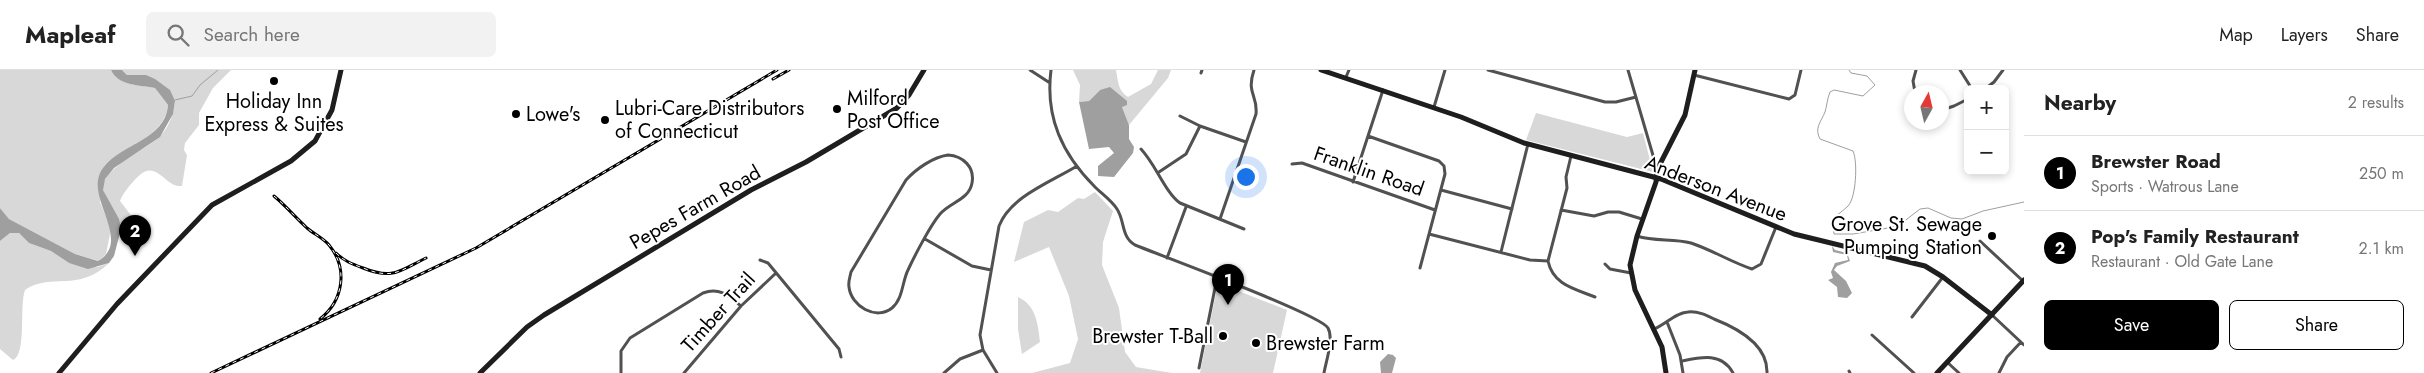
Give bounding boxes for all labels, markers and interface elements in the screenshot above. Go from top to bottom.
search box [146,12,496,57]
text: Mapleaf [25,17,116,52]
icon: search [164,21,192,49]
text: Search here [204,21,300,48]
text: Map [2219,22,2253,48]
text: Layers [2281,22,2328,48]
text: Share [2356,22,2399,48]
marker: Holiday Inn Express & Suites [268,75,280,87]
place label: Milford Post Office [847,84,939,136]
north arrow [1904,85,1949,130]
map controls [1964,85,2009,175]
button: + [1964,85,2009,130]
place label: Holiday Inn Express & Suites [204,87,344,139]
text: Nearby [2044,88,2116,118]
text: 2 results [2348,91,2404,114]
place label: Lubri-Care Distributors of Connecticut [615,94,804,146]
place label: Lowe's [526,100,580,129]
marker: Milford Post Office [831,103,843,115]
marker: Lowe's [510,108,522,120]
marker: Lubri-Care Distributors of Connecticut [599,114,611,126]
button: − [1964,130,2009,175]
street label: Franklin Road [1310,139,1428,204]
street label: Anderson Avenue [1641,148,1791,229]
text: Brewster Road [2091,148,2221,175]
street label: Pepes Farm Road [624,158,766,257]
text: 1 [2056,162,2064,185]
text: 250 m [2359,162,2404,185]
your location [1233,164,1259,190]
text: Sports · Watrous Lane [2091,175,2239,198]
place label: Grove St. Sewage Pumping Station [1831,210,1982,262]
pin: 2 [119,215,151,256]
text: Pop's Family Restaurant [2091,223,2299,250]
marker: Grove St. Sewage Pumping Station [1986,230,1998,242]
text: 2 [2055,237,2065,260]
text: 2.1 km [2359,237,2404,260]
text: Restaurant · Old Gate Lane [2091,250,2273,273]
pin: 1 [1212,264,1244,305]
street label: Timber Trail [675,266,762,359]
button: Save [2044,300,2219,350]
button: Share [2229,300,2404,350]
place label: Brewster T-Ball [1092,322,1213,351]
place label: Brewster Farm [1266,329,1385,358]
marker: Brewster T-Ball [1217,330,1229,342]
marker: Brewster Farm [1250,337,1262,349]

